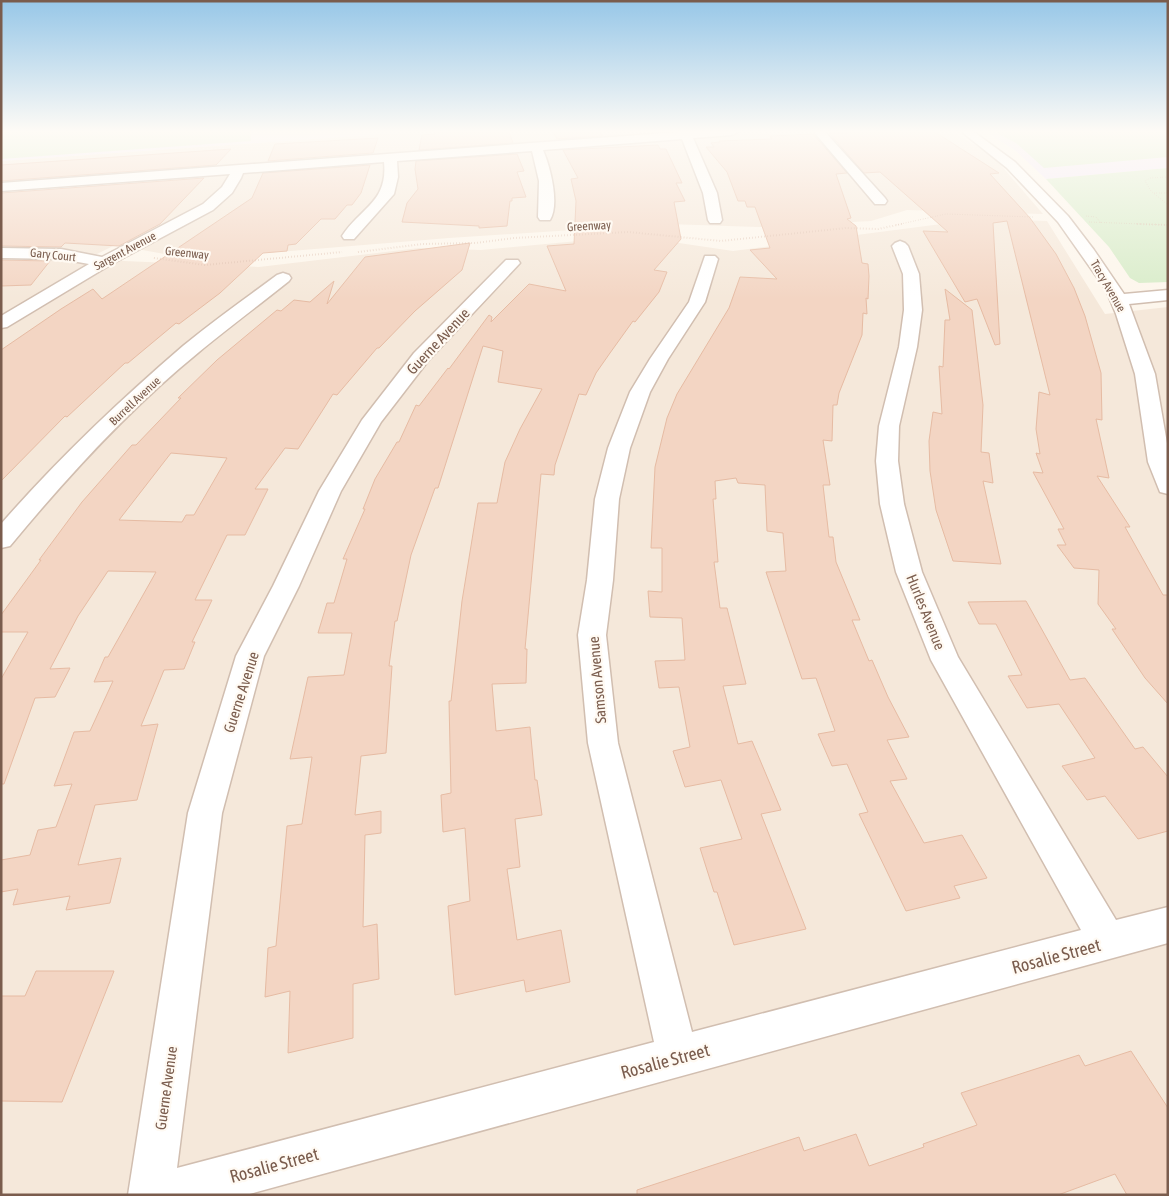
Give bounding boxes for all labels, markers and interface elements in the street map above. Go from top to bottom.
street label: Greenway [567,218,611,234]
street label: Sargent Avenue [92,229,158,273]
street label: Greenway [164,244,210,262]
street label: Gary Court [30,246,77,264]
street label: Tracy Avenue [1088,258,1128,314]
street label: Guerne Avenue [403,304,473,378]
street label: Burrell Avenue [106,374,164,428]
street label: Hurles Avenue [903,572,949,652]
street label: Samson Avenue [585,636,609,724]
street label: Guerne Avenue [220,649,262,735]
street label: Rosalie Street [1009,934,1103,978]
street label: Rosalie Street [618,1039,712,1083]
street label: Guerne Avenue [152,1045,180,1131]
street label: Rosalie Street [227,1143,321,1187]

